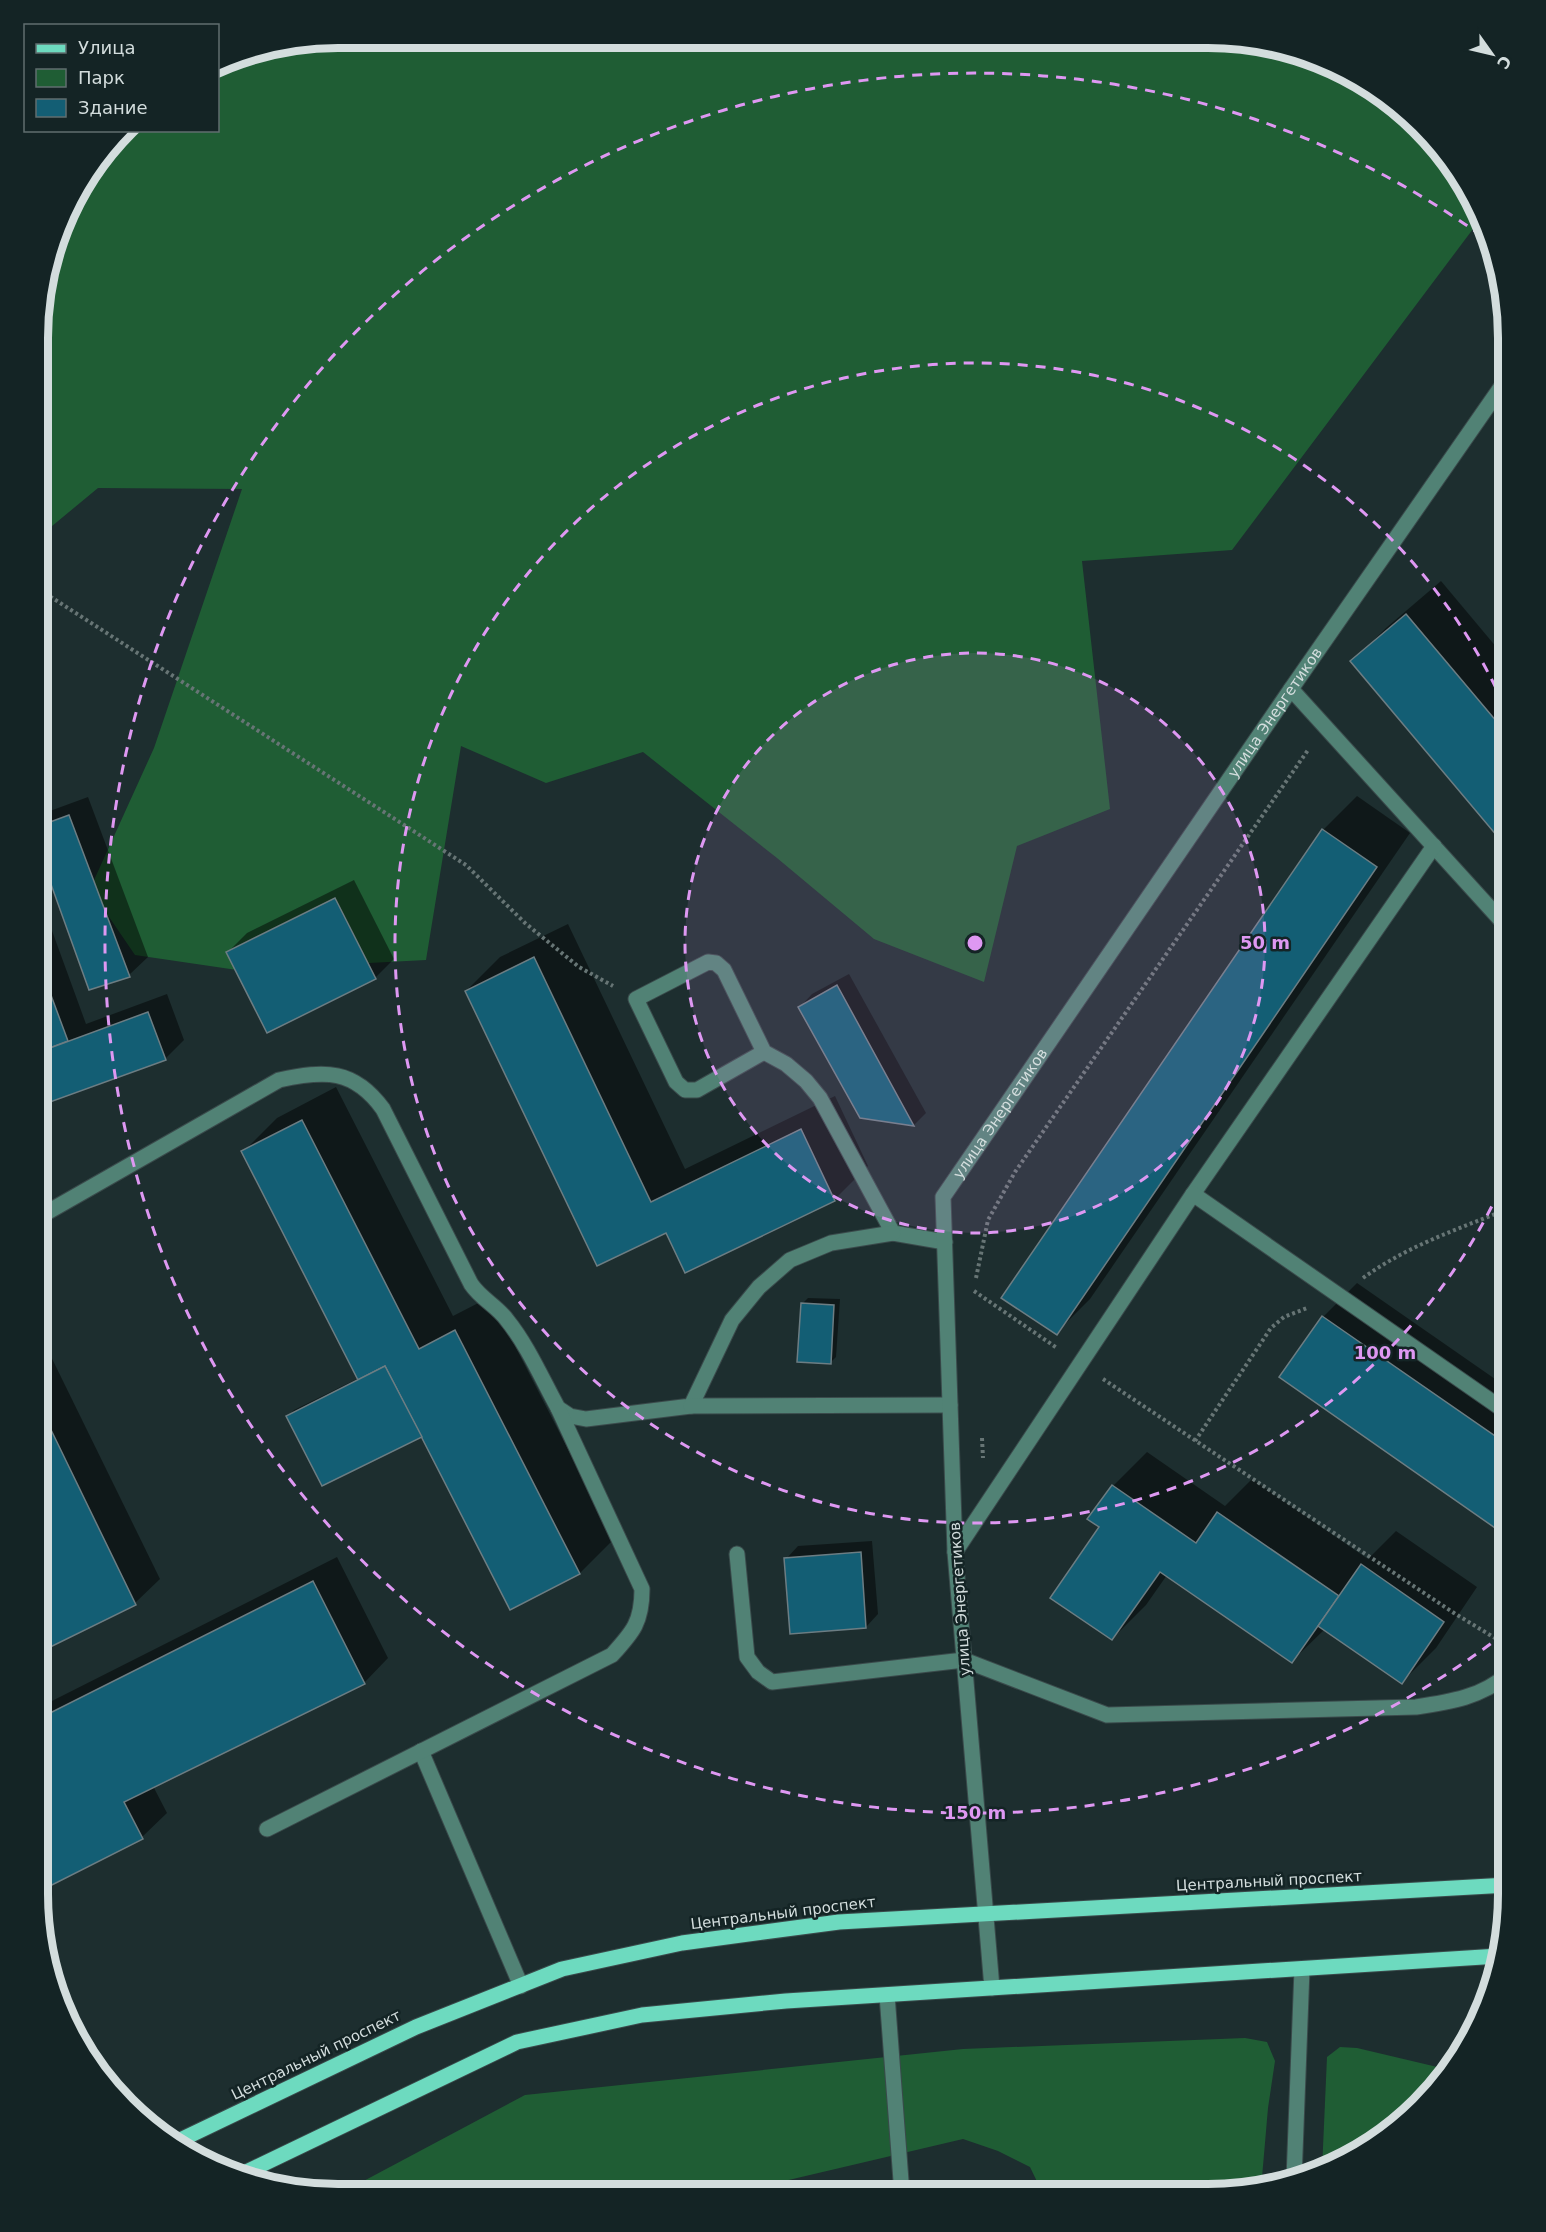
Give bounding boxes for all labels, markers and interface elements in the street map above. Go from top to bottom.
legend [24,24,219,132]
north arrow [1462,24,1522,84]
text: Улица [78,37,135,58]
text: С [1493,52,1515,72]
text: Парк [78,67,125,88]
text: Здание [78,97,148,118]
street label: улица Энергетиков [1224,644,1326,781]
text: 50 m [1240,932,1290,953]
centre of rings [965,933,985,953]
street label: улица Энергетиков [949,1045,1051,1182]
text: 100 m [1354,1342,1416,1363]
street label: улица Энергетиков [946,1522,974,1676]
text: 150 m [944,1802,1006,1823]
street label: Центральный проспект [1175,1867,1363,1895]
street label: Центральный проспект [689,1893,877,1933]
street label: Центральный проспект [228,2006,404,2104]

